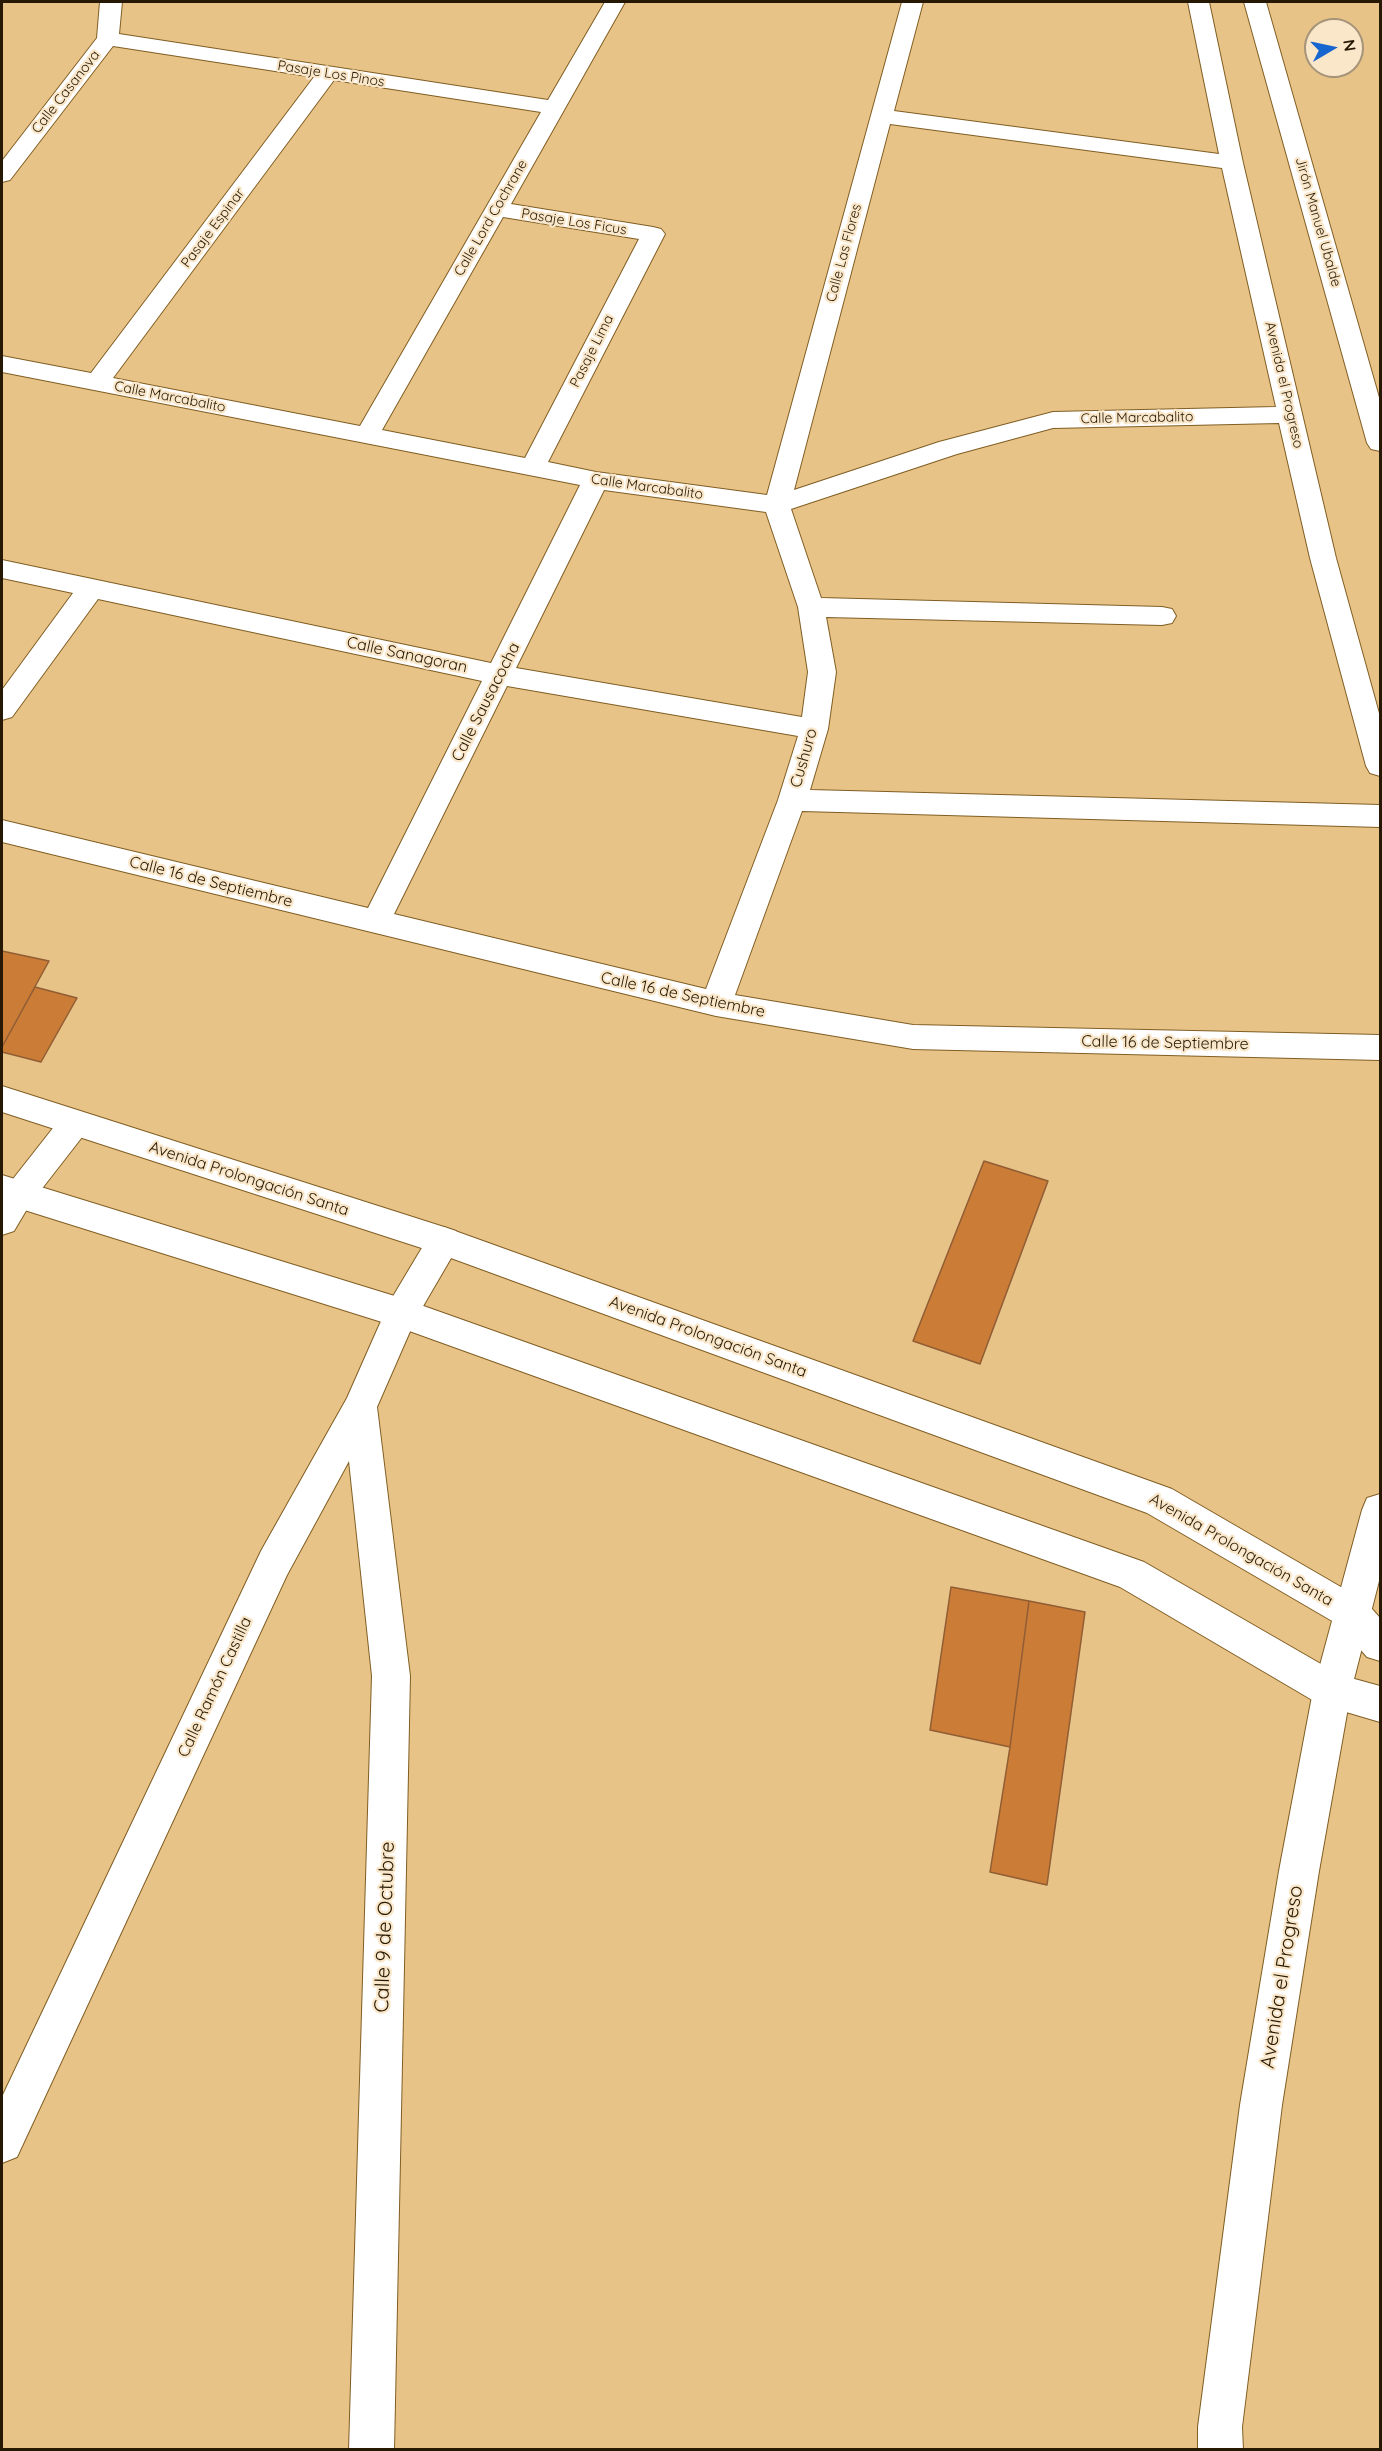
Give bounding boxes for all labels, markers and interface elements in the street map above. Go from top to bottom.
north arrow [1304,18,1364,78]
text: N [1339,38,1361,53]
street label: Calle Casanova [28,47,104,137]
street label: Pasaje Los Pinos [276,57,386,91]
street label: Jirón Manuel Ubalde [1291,155,1345,289]
street label: Calle Lord Cochrane [451,157,531,279]
street label: Pasaje Espinar [178,185,248,271]
street label: Calle Las Flores [823,202,865,304]
street label: Pasaje Los Ficus [520,205,628,239]
street label: Pasaje Lima [567,312,617,390]
street label: Avenida el Progreso [1261,320,1307,450]
street label: Calle Marcabalito [113,378,227,416]
street label: Calle Marcabalito [1080,409,1194,427]
street label: Calle Marcabalito [590,471,704,503]
street label: Calle Sanagoran [345,633,469,677]
street label: Calle Sausacocha [448,639,524,765]
street label: Cushuro [786,726,822,790]
street label: Calle 16 de Septiembre [127,852,295,912]
street label: Calle 16 de Septiembre [599,968,767,1022]
street label: Calle 16 de Septiembre [1081,1032,1249,1054]
street label: Avenida Prolongación Santa [147,1138,351,1220]
street label: Avenida Prolongación Santa [607,1292,809,1382]
street label: Avenida Prolongación Santa [1146,1489,1336,1611]
street label: Calle Ramón Castilla [174,1614,256,1760]
street label: Calle 9 de Octubre [370,1841,400,2013]
street label: Avenida el Progreso [1256,1884,1308,2070]

